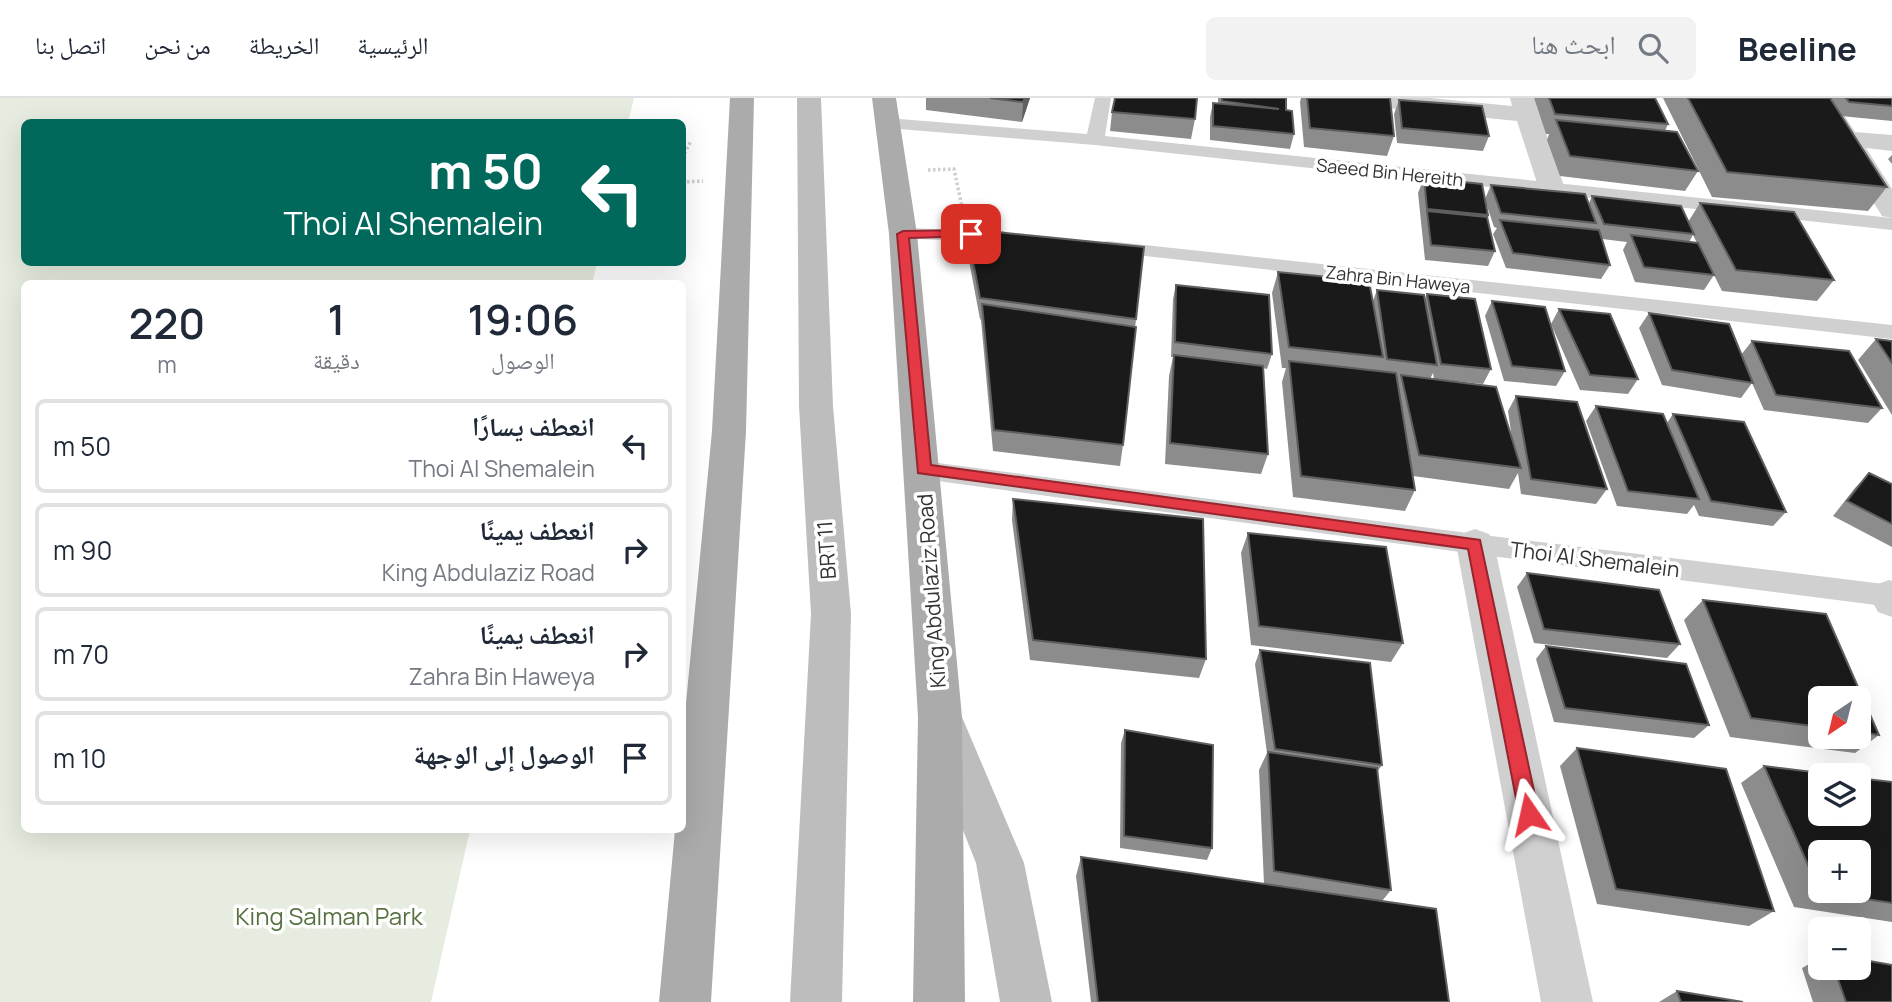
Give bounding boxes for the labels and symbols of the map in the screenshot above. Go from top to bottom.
street label: Saeed Bin Hereith [1315,152,1465,192]
pin [941,204,1001,264]
street label: Zahra Bin Haweya [1324,259,1472,299]
street label: King Abdulaziz Road [910,493,952,689]
street label: BRT 11 [810,520,842,580]
street label: Thoi Al Shemalein [1509,535,1681,583]
north arrow [1808,686,1871,749]
position arrow [1492,777,1566,851]
park label: King Salman Park [235,899,424,932]

